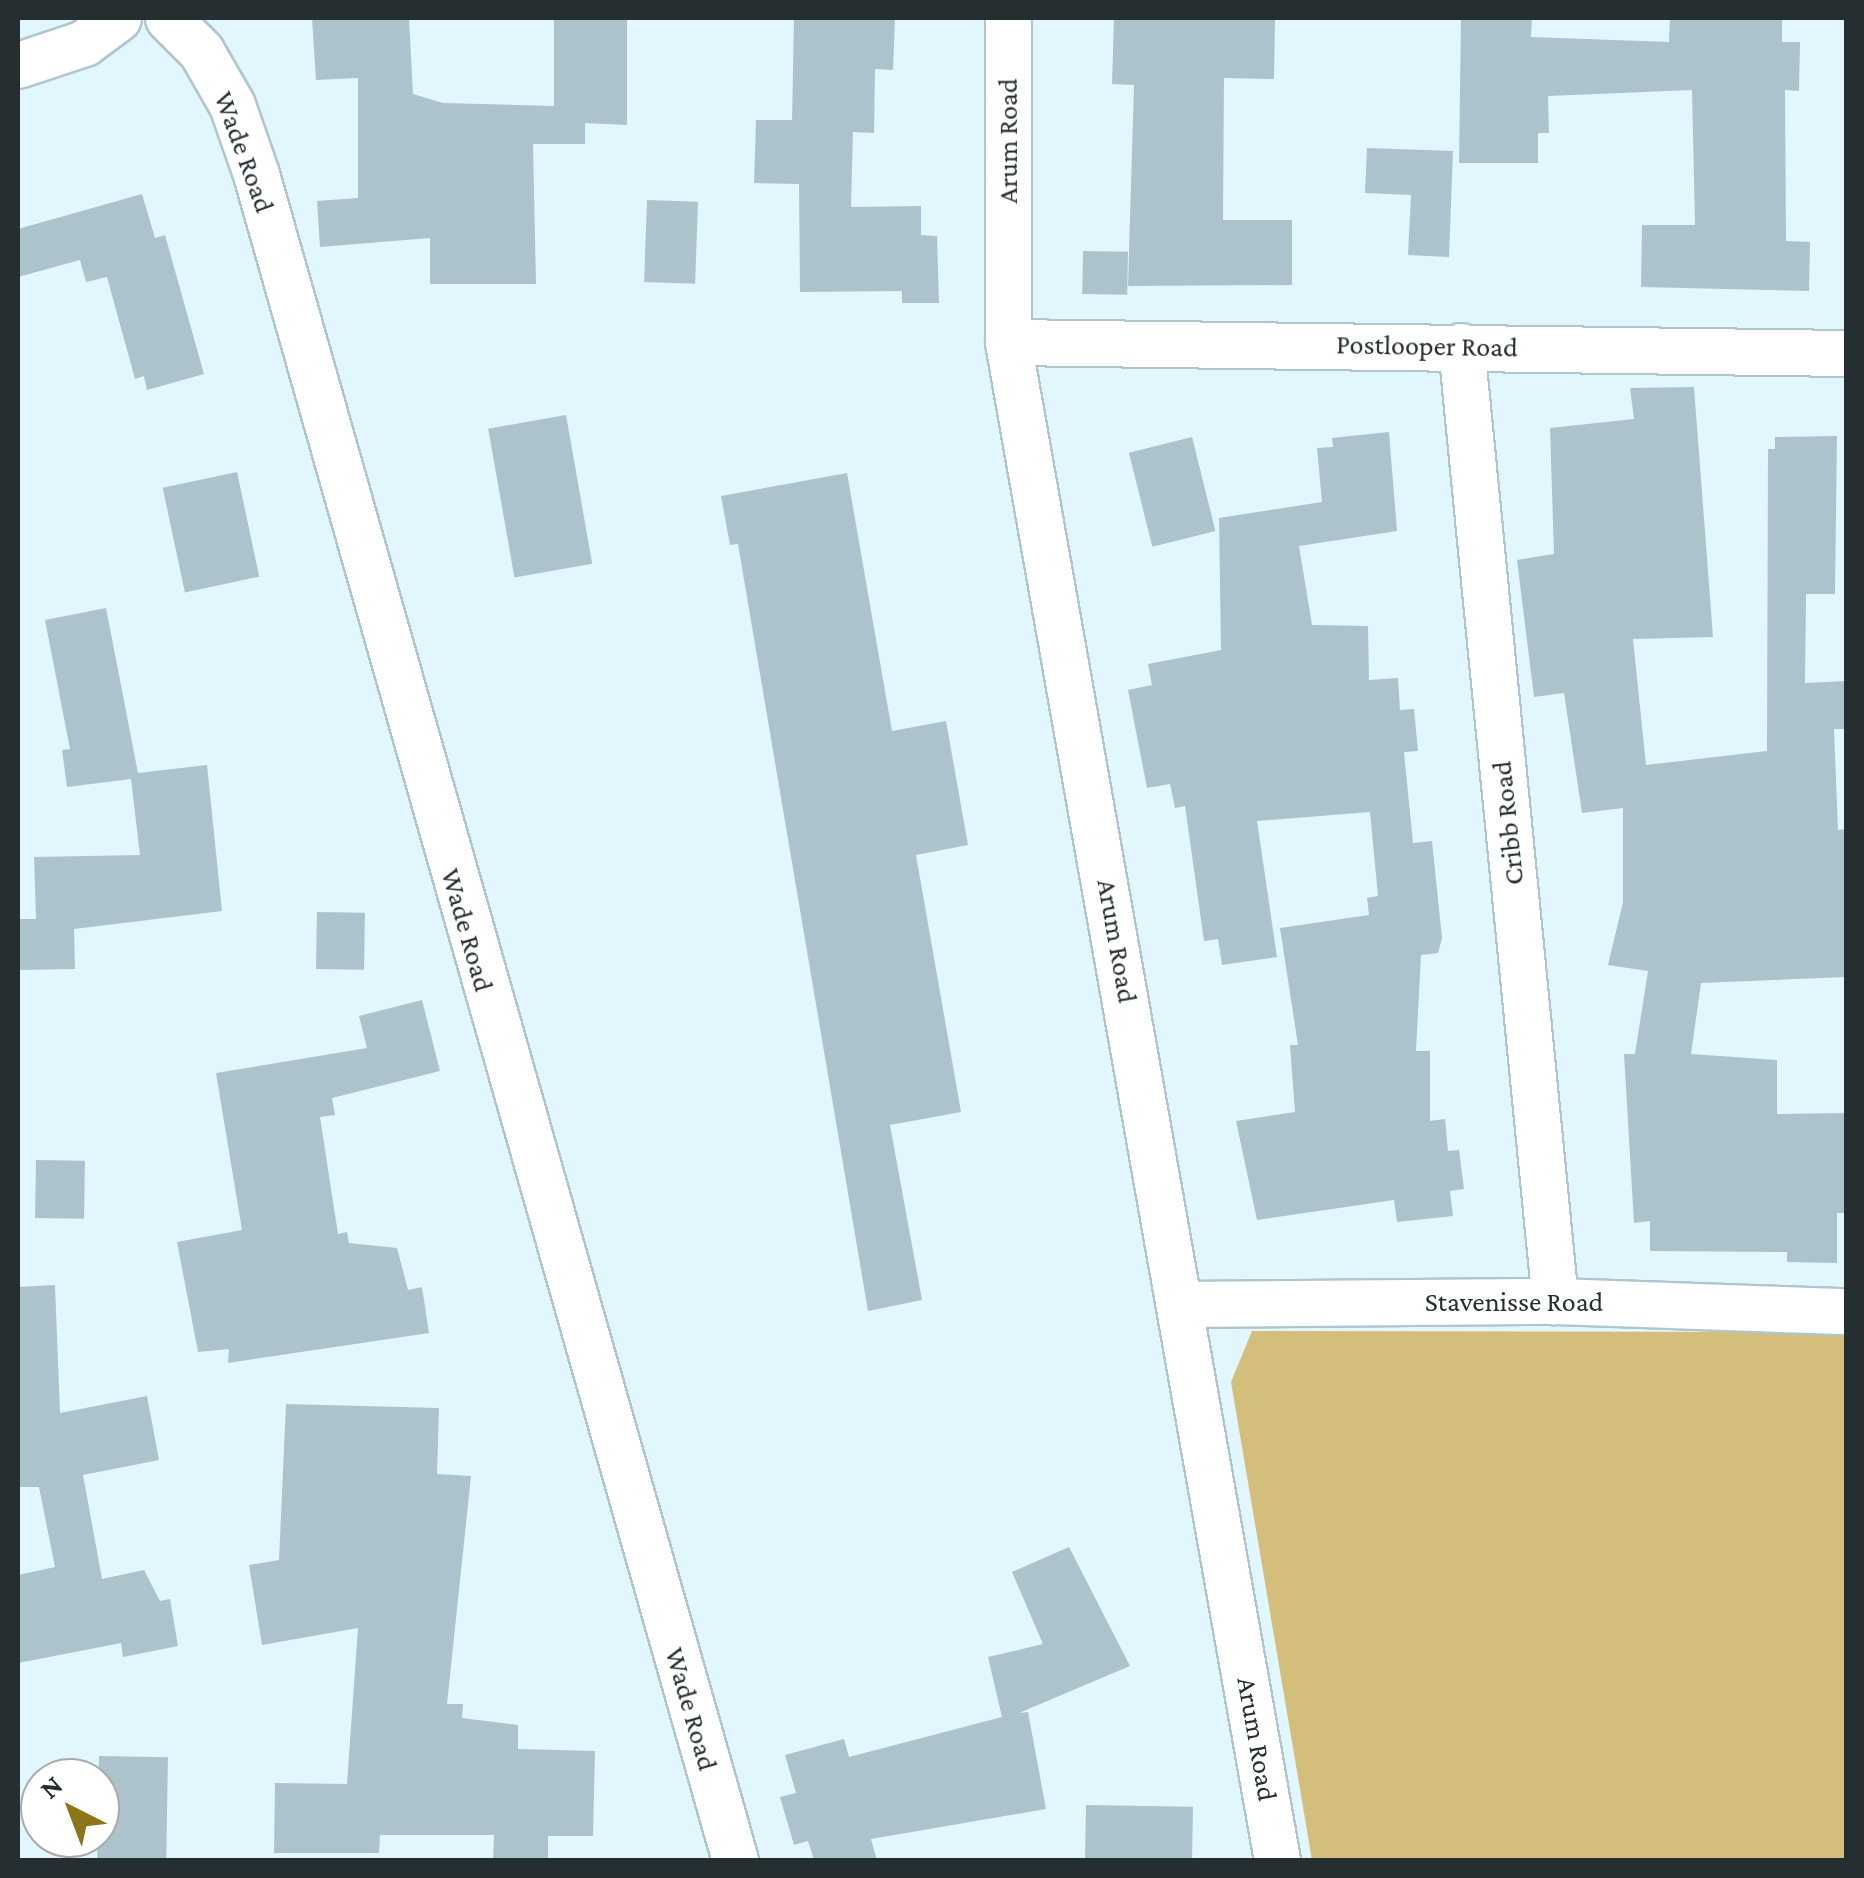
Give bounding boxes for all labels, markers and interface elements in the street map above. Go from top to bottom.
street label: Arum Road [991,78,1025,204]
street label: Wade Road [207,87,281,217]
street label: Postlooper Road [1336,328,1518,364]
street label: Cribb Road [1485,759,1531,887]
street label: Wade Road [433,865,501,995]
street label: Arum Road [1090,876,1144,1006]
street label: Stavenisse Road [1425,1285,1603,1319]
street label: Wade Road [657,1644,725,1774]
street label: Arum Road [1230,1674,1284,1804]
north arrow [20,1758,120,1858]
text: N [33,1769,68,1805]

